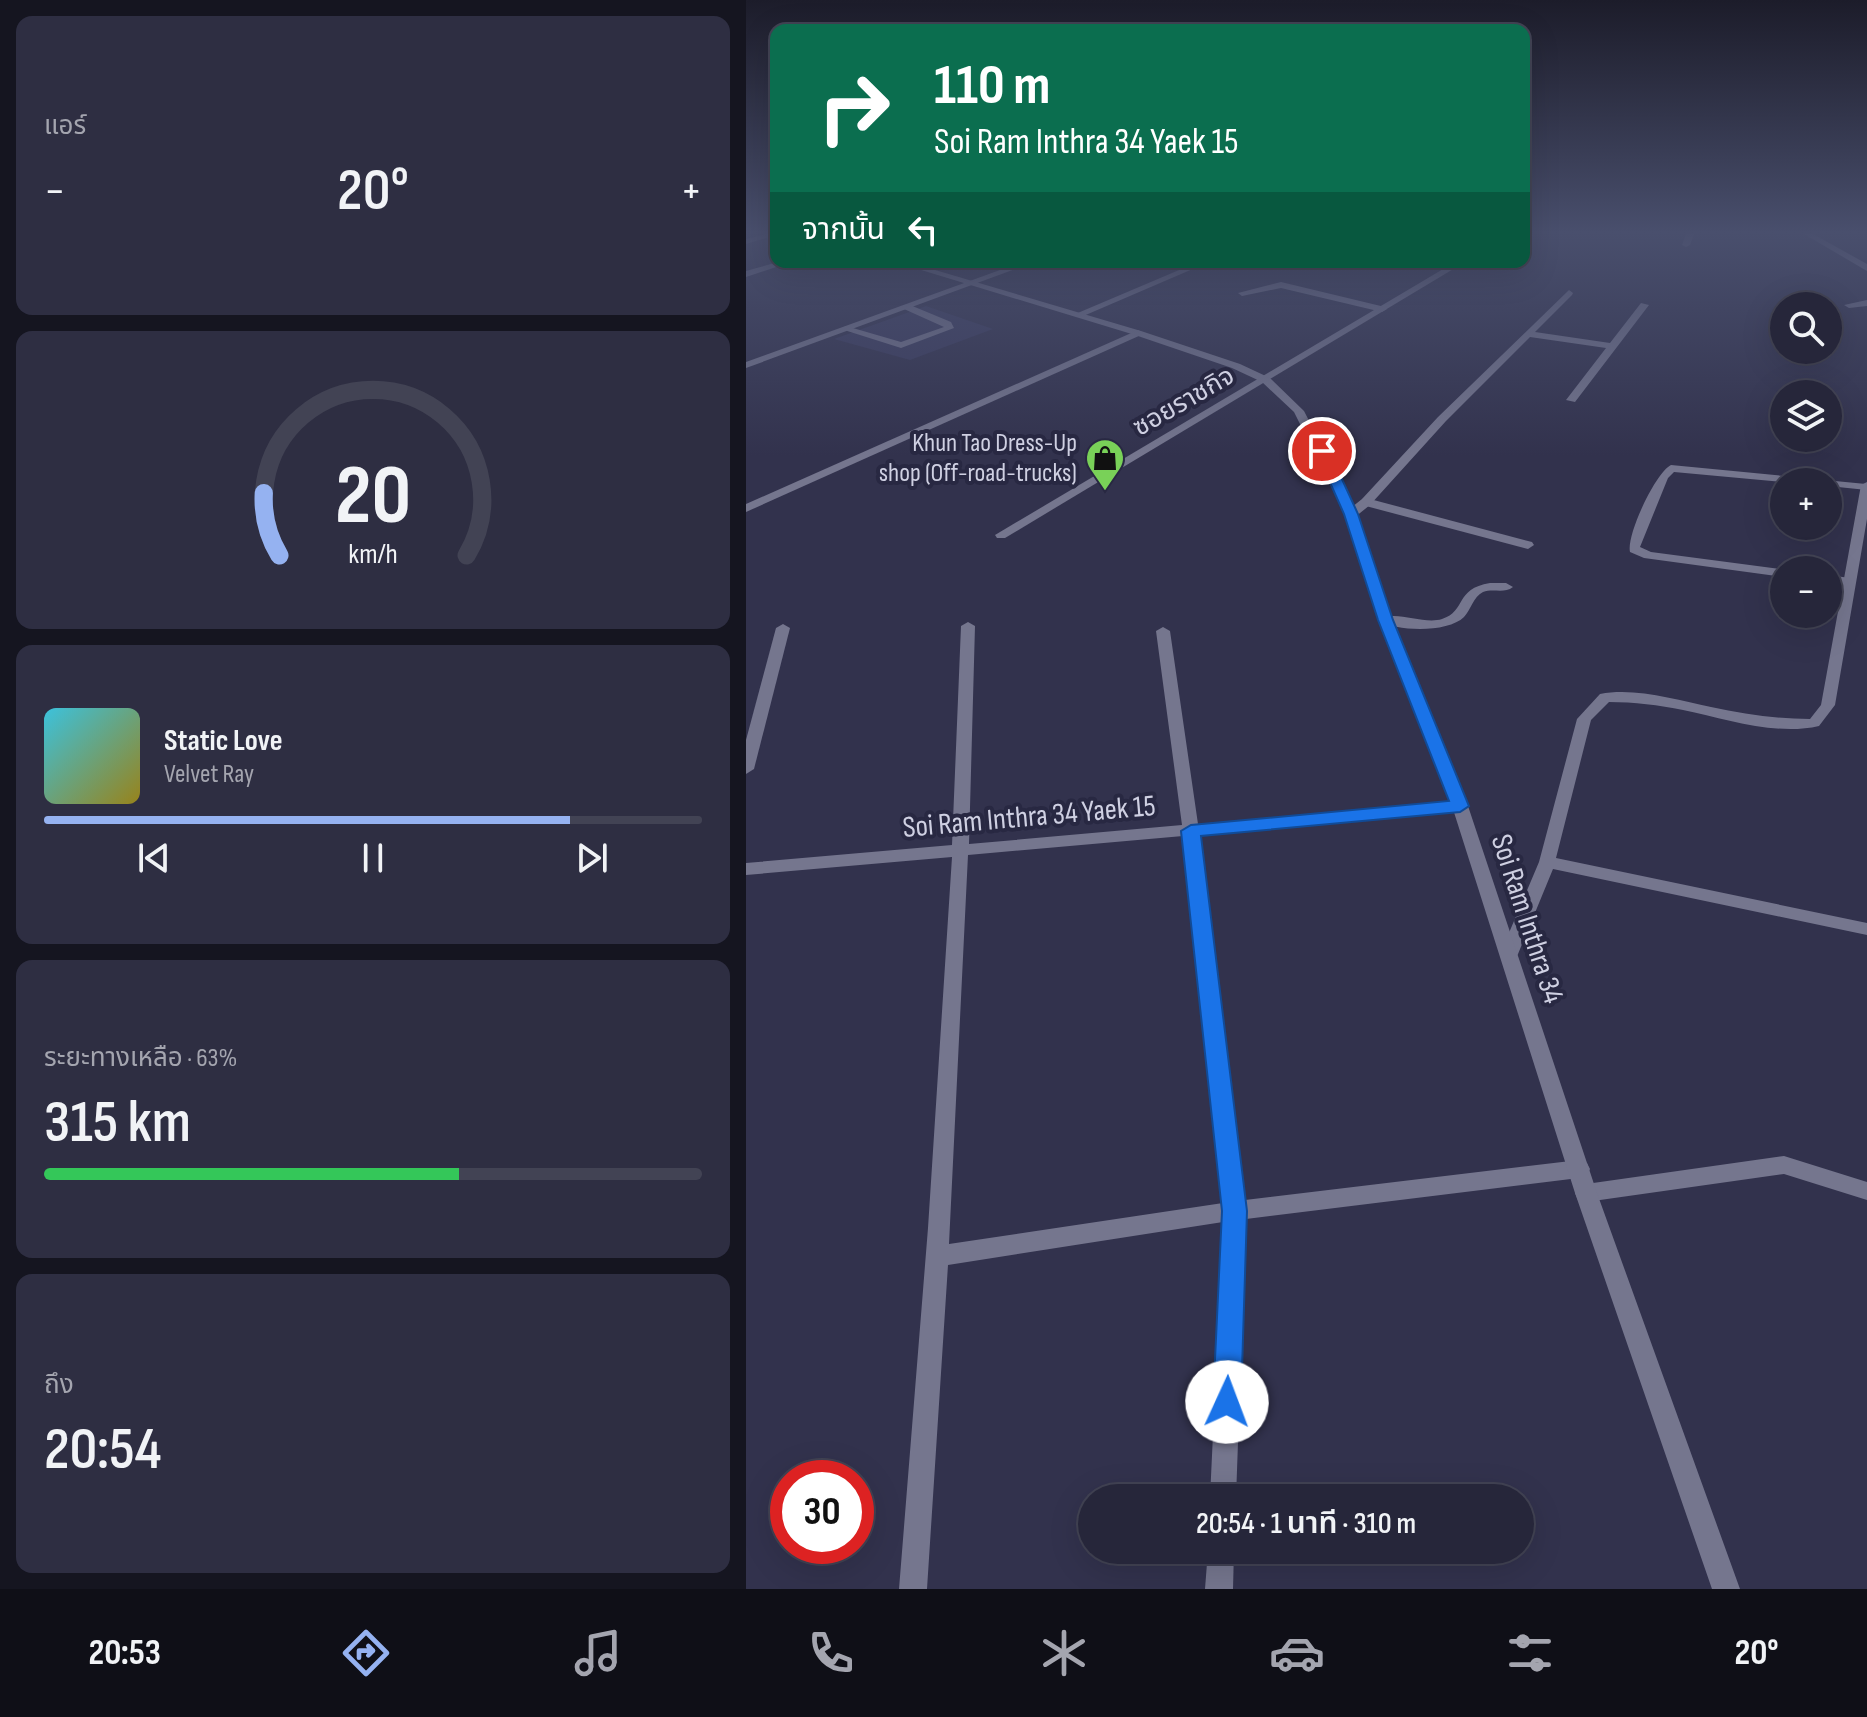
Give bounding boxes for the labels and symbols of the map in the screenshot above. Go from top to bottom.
street label: ซอยราชกิจ [1128,361,1240,443]
pin [1288,417,1356,485]
place label: Khun Tao Dress-Up shop (Off-road-trucks) [879,428,1077,489]
shop icon: Khun Tao Dress-Up shop (Off-road-trucks) [1084,437,1126,492]
street label: Soi Ram Inthra 34 Yaek 15 [901,788,1157,846]
street label: Soi Ram Inthra 34 [1483,830,1571,1008]
position arrow [1185,1360,1269,1444]
speed limit sign: 30 [770,1460,874,1564]

